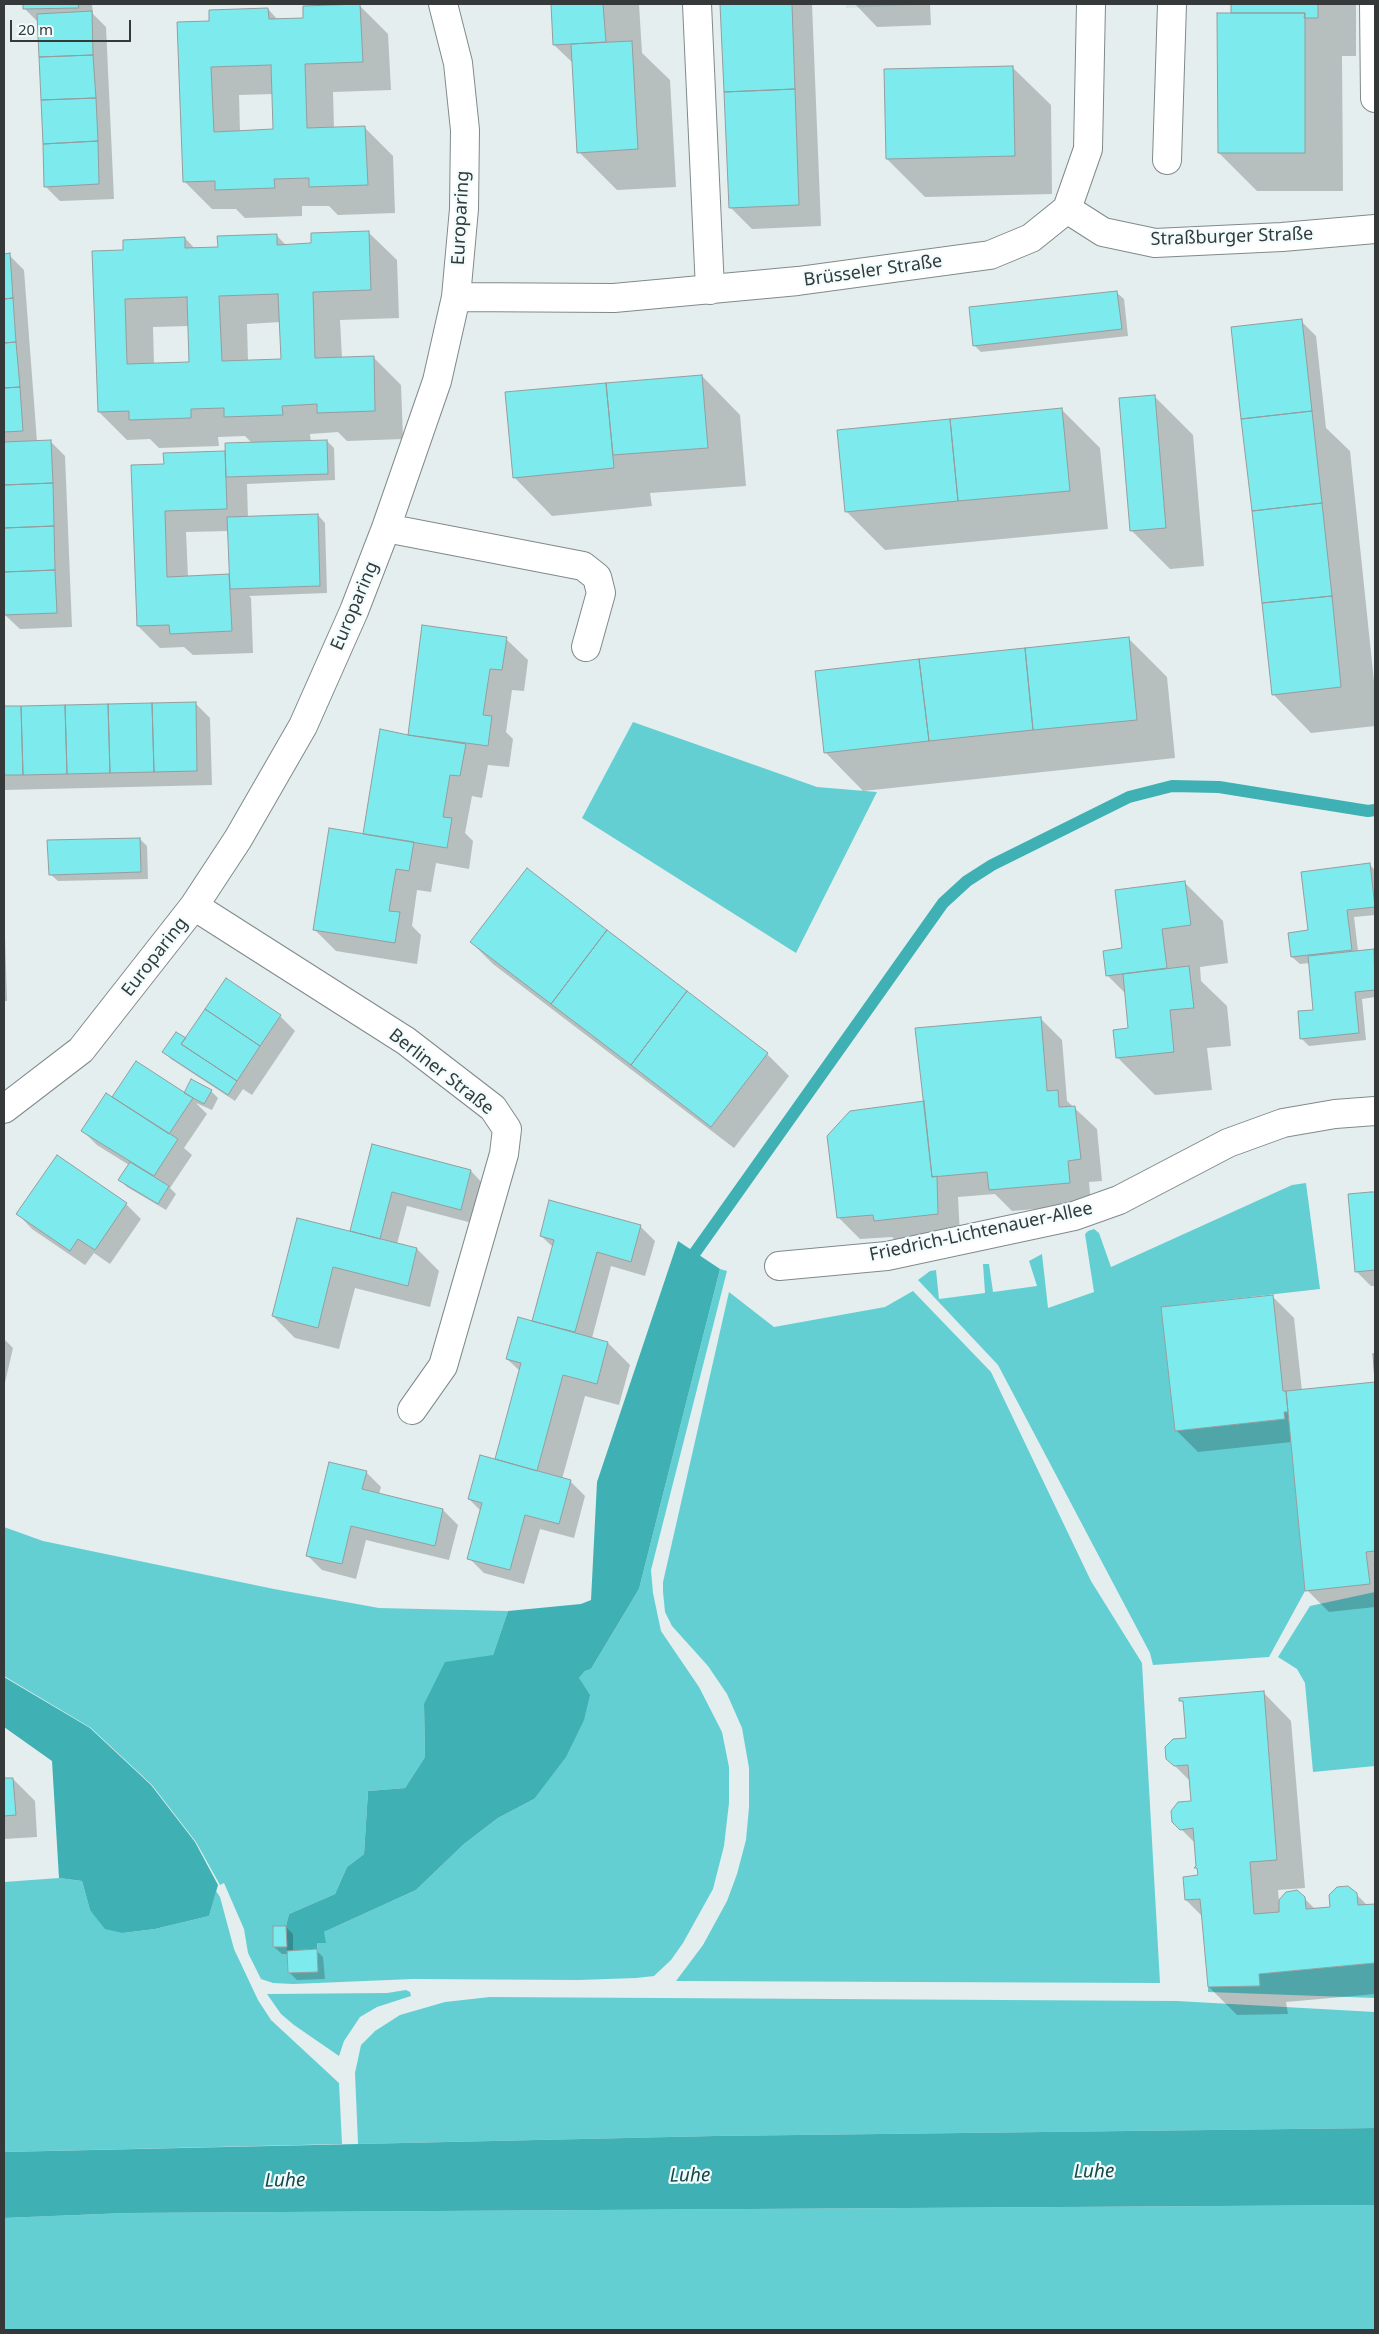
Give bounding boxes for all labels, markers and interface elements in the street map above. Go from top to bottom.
scale bar [12,10,134,42]
text: 20 m [18,19,53,39]
street label: Europaring [448,170,474,266]
street label: Straßburger Straße [1150,223,1314,251]
street label: Brüsseler Straße [802,251,944,291]
street label: Europaring [327,558,383,654]
street label: Europaring [117,913,193,1001]
street label: Berliner Straße [384,1024,498,1120]
street label: Friedrich-Lichtenauer-Allee [867,1198,1095,1266]
water label: Luhe [1074,2160,1114,2184]
water label: Luhe [670,2164,710,2188]
water label: Luhe [265,2169,305,2193]

